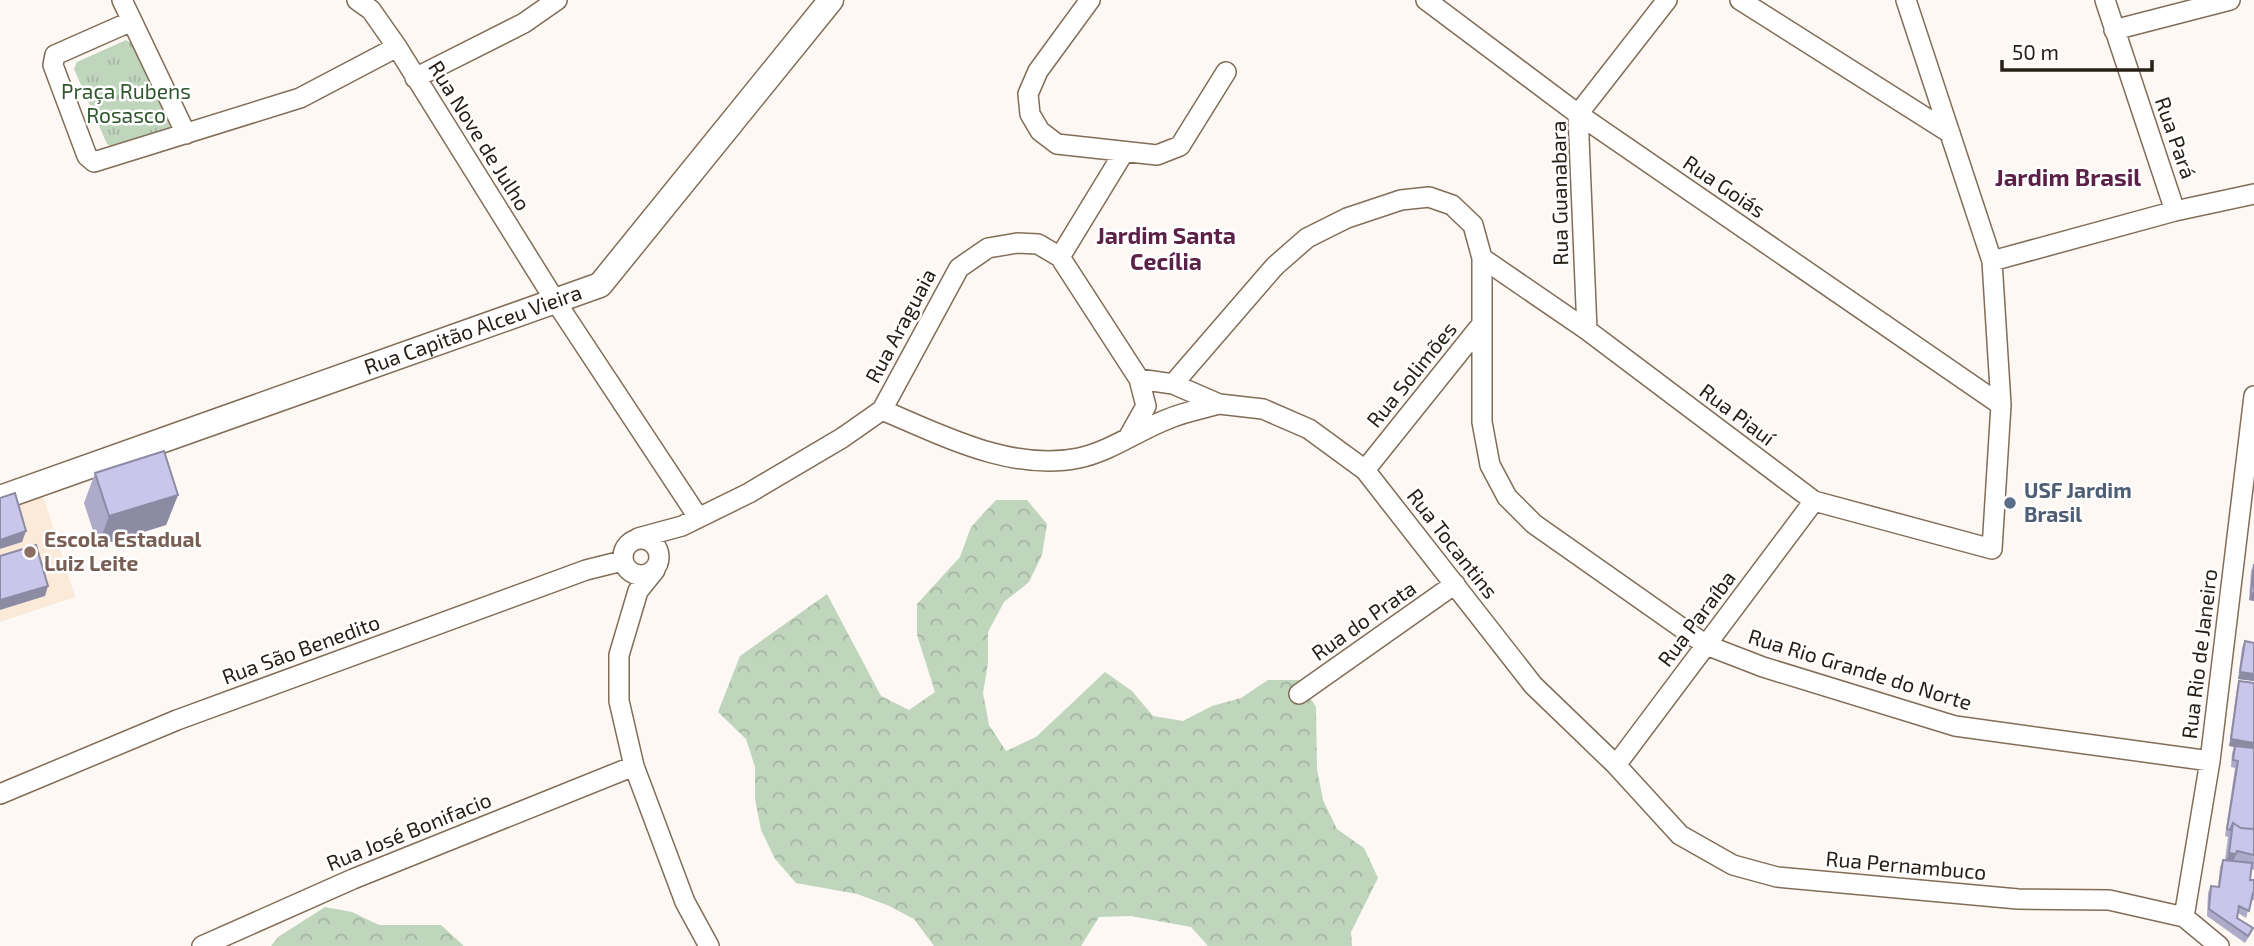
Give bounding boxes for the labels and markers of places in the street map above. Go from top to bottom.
place label: USF Jardim Brasil [2024,477,2132,526]
marker: USF Jardim Brasil [2002,495,2018,511]
place label: Escola Estadual Luiz Leite [44,526,201,575]
marker: Escola Estadual Luiz Leite [22,544,38,560]

